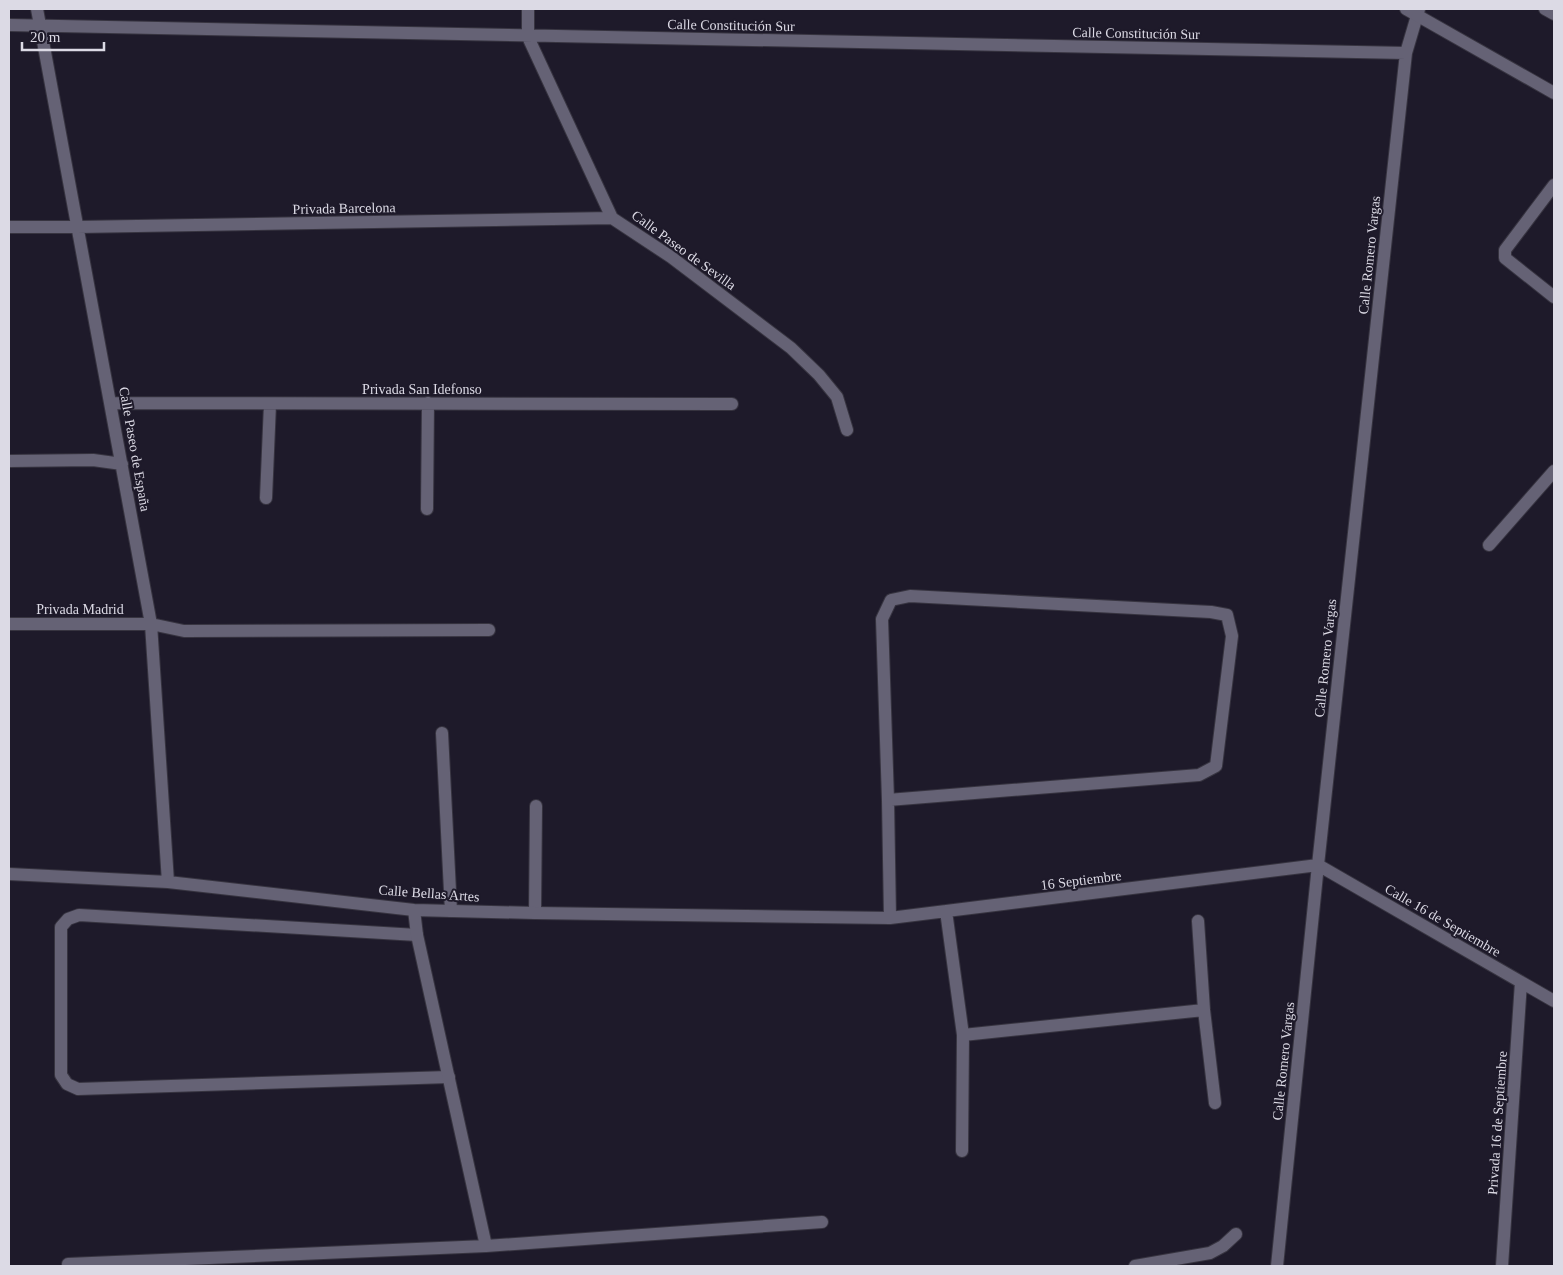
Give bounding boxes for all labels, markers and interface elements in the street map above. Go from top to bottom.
street label: Calle Constitución Sur [667,17,795,34]
scale bar [22,20,105,52]
street label: Calle Constitución Sur [1072,25,1200,42]
text: 20 m [30,29,61,45]
street label: Calle Romero Vargas [1356,195,1383,315]
street label: Privada Barcelona [292,200,396,217]
street label: Calle Paseo de Sevilla [629,208,739,294]
street label: Privada San Idefonso [362,382,482,397]
street label: Calle Paseo de España [116,386,153,513]
street label: Calle Romero Vargas [1312,598,1339,718]
street label: Privada Madrid [36,602,124,617]
street label: 16 Septiembre [1040,868,1122,893]
street label: Calle 16 de Septiembre [1382,881,1503,960]
street label: Calle Bellas Artes [378,882,480,905]
street label: Calle Romero Vargas [1270,1001,1297,1121]
street label: Privada 16 de Septiembre [1485,1051,1510,1196]

